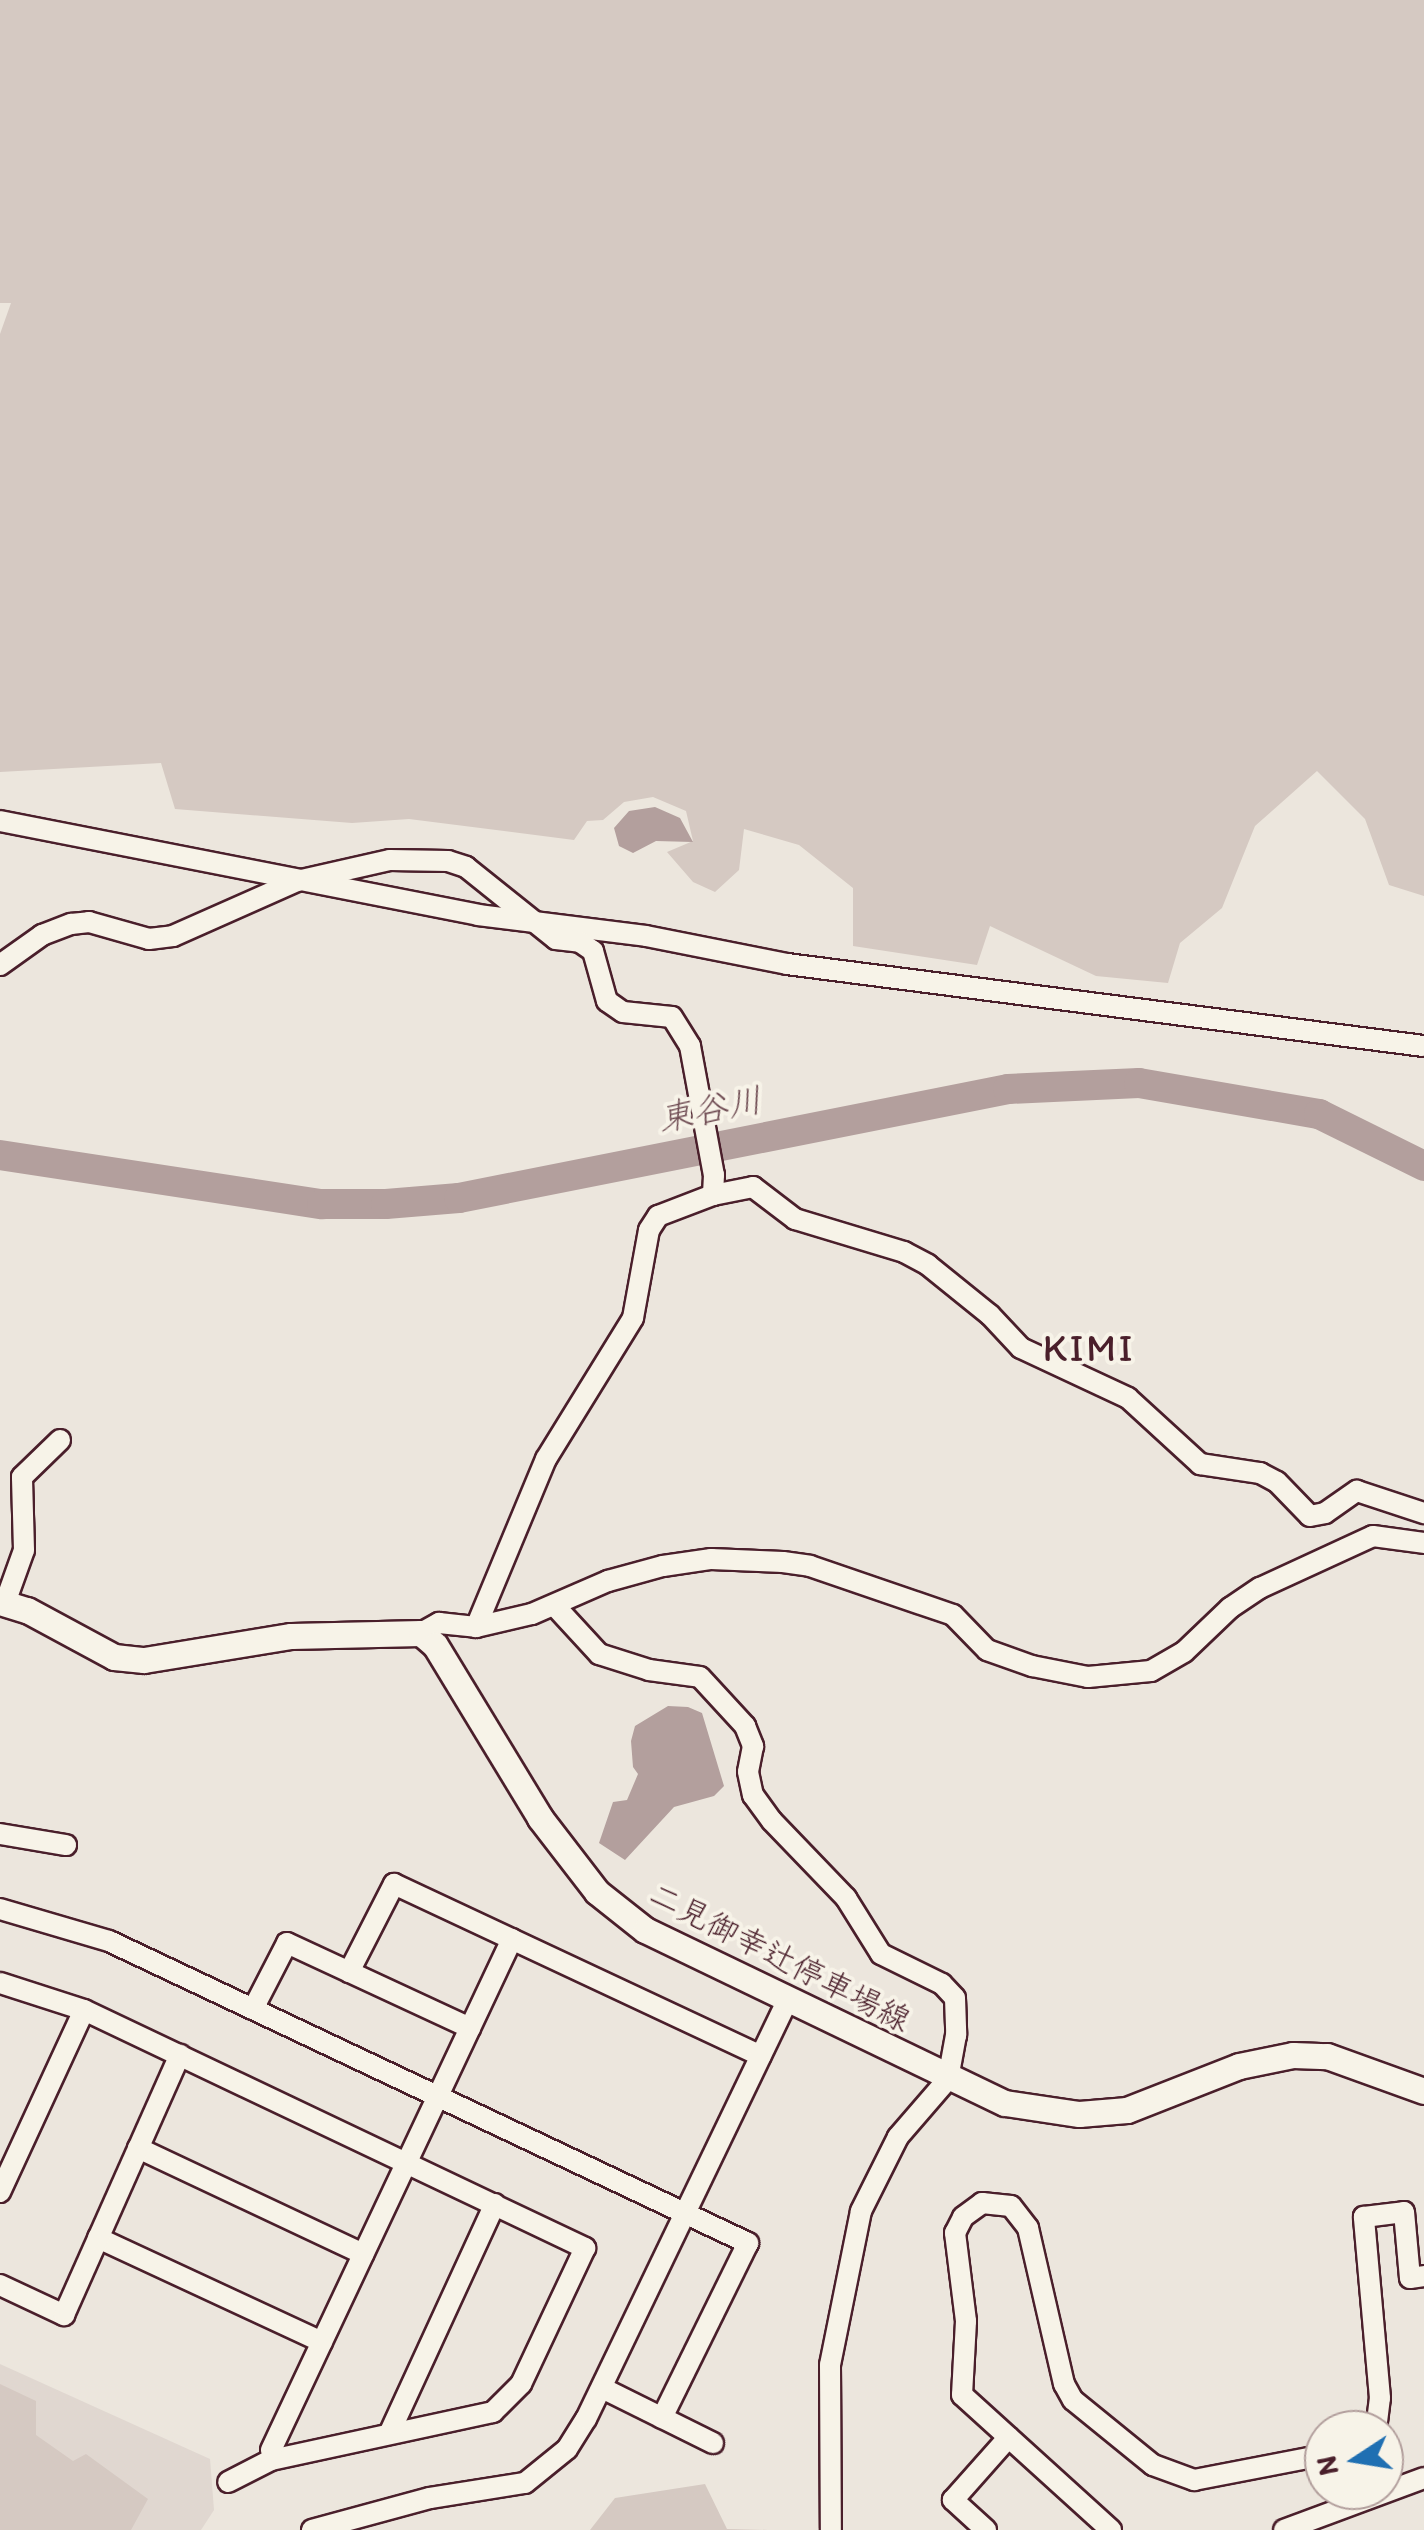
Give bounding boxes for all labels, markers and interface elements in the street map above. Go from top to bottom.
water label: 東谷川 [654,1078,766,1140]
district label: KIMI [1044,1326,1134,1372]
street label: 二見御幸辻停車場線 [643,1875,917,2039]
north arrow [1304,2410,1404,2510]
text: N [1308,2453,1345,2479]

